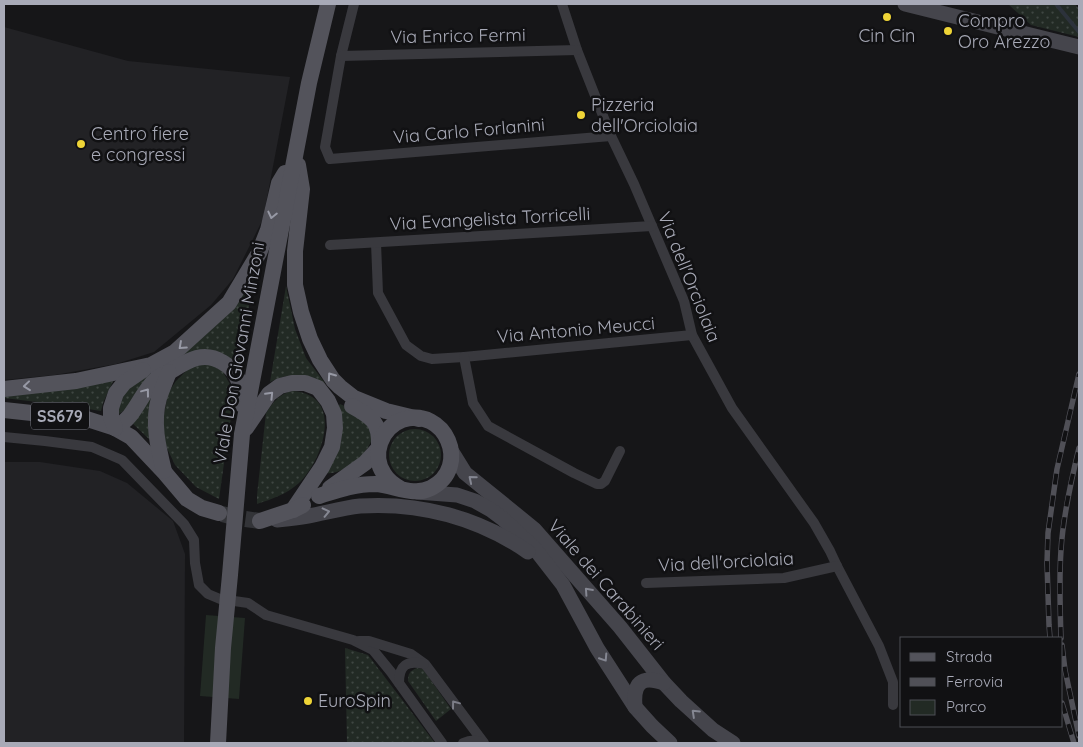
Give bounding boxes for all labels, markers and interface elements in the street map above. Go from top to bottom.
place label: Compro Oro Arezzo [958,9,1050,53]
marker: Cin Cin [881,11,893,23]
street label: Via Enrico Fermi [390,23,526,48]
place label: Cin Cin [859,24,915,47]
marker: Compro Oro Arezzo [942,25,954,37]
place label: Pizzeria dell'Orciolaia [591,93,698,137]
marker: Pizzeria dell'Orciolaia [575,109,587,121]
street label: Via Carlo Forlanini [392,112,546,149]
place label: Centro fiere e congressi [91,122,189,166]
marker: Centro fiere e congressi [75,138,87,150]
street label: Via Evangelista Torricelli [389,202,591,235]
street label: Via dell'Orciolaia [653,208,726,345]
one-way arrow [267,211,278,219]
street label: Viale Don Giovanni Minzoni [208,240,269,466]
street label: Via Antonio Meucci [496,311,656,348]
one-way arrow [178,340,187,349]
one-way arrow [328,372,337,382]
one-way arrow [22,380,30,391]
one-way arrow [140,389,148,398]
one-way arrow [264,392,273,401]
road number: SS679 [31,402,89,430]
one-way arrow [468,475,477,484]
one-way arrow [322,507,330,518]
street label: Viale dei Carabinieri [543,515,669,655]
street label: Via dell'orciolaia [658,546,794,577]
one-way arrow [585,588,594,597]
legend [900,637,1063,727]
text: Strada [946,647,992,666]
one-way arrow [597,652,607,661]
text: Ferrovia [946,672,1003,691]
place label: EuroSpin [318,689,391,712]
marker: EuroSpin [302,695,314,707]
text: Parco [946,697,986,716]
one-way arrow [452,700,461,710]
one-way arrow [691,710,700,719]

